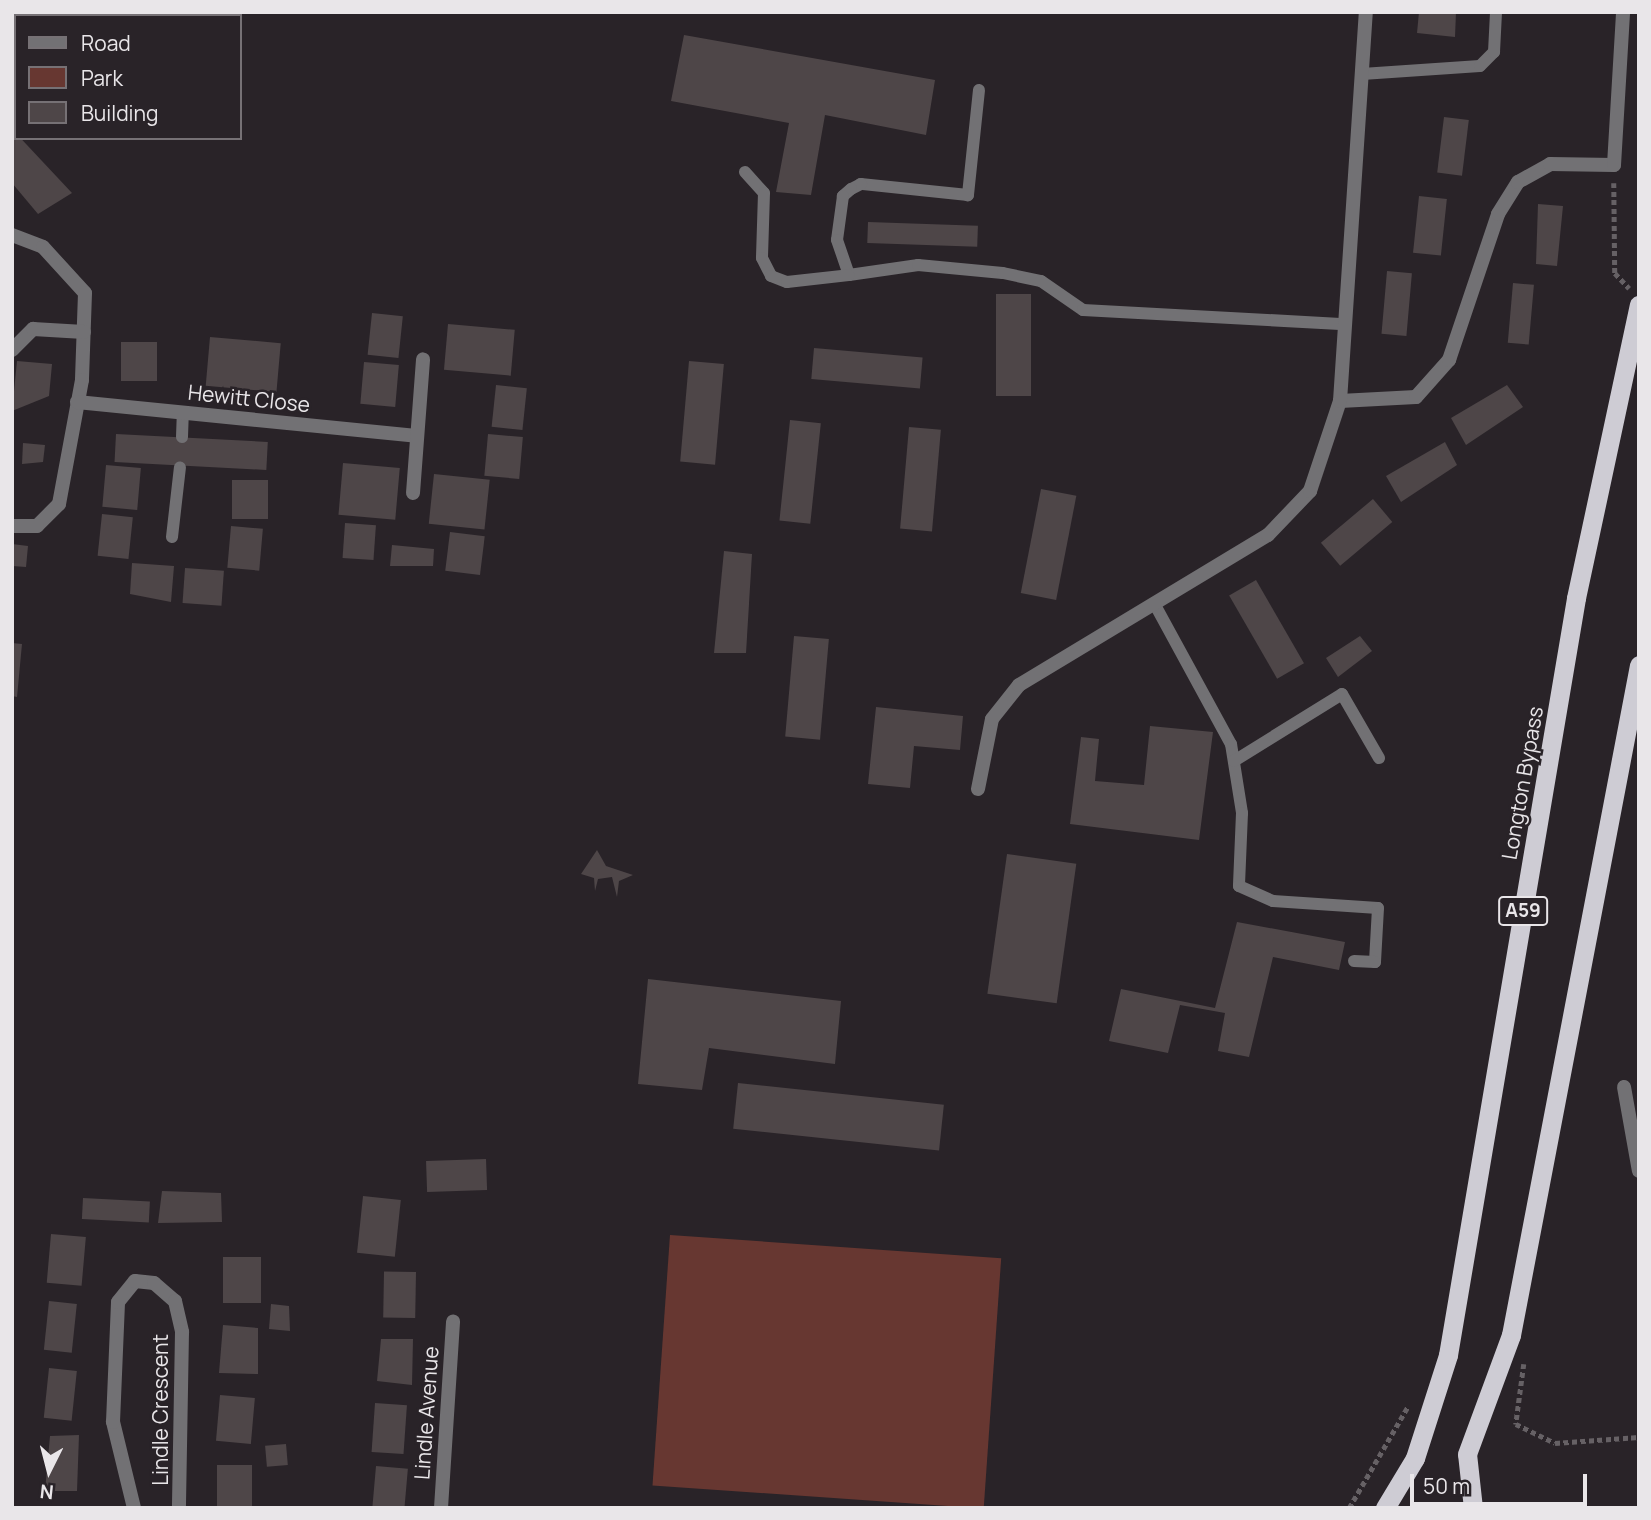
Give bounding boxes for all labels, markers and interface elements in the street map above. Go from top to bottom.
legend [14,14,242,140]
text: Road [81,29,131,57]
text: Park [81,64,123,92]
text: Building [81,99,158,127]
street label: Hewitt Close [187,379,311,417]
street label: Longton Bypass [1496,704,1548,862]
road number: A59 [1497,896,1549,926]
street label: Lindle Crescent [147,1334,173,1486]
street label: Lindle Avenue [409,1345,443,1481]
north arrow [14,1436,84,1506]
scale bar [1413,1460,1590,1504]
text: 50 m [1423,1472,1470,1500]
text: N [39,1478,55,1506]

